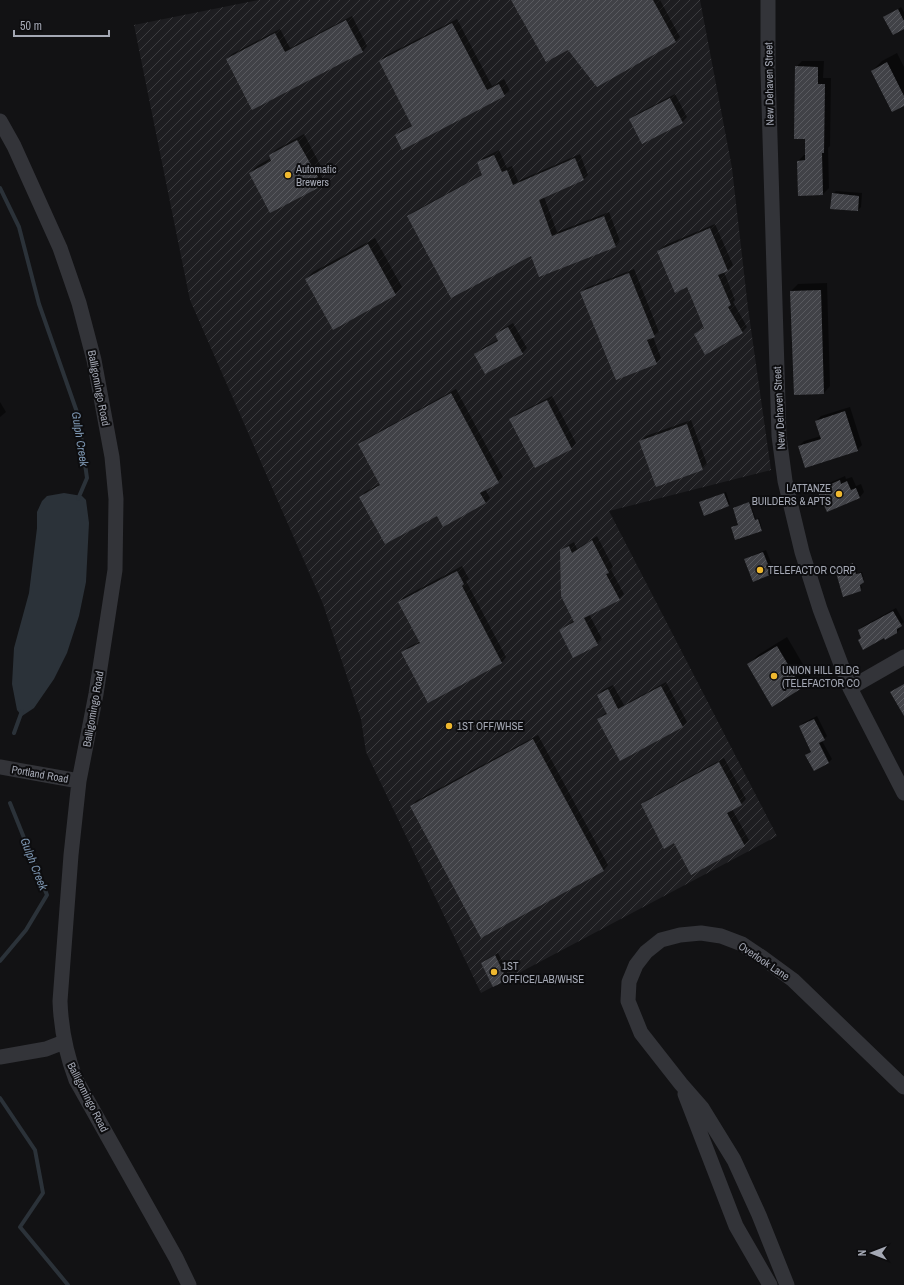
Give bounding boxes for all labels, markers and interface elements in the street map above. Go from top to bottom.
scale bar [14,12,109,38]
text: 50 m [20,18,42,34]
street label: New Dehaven Street [761,42,777,126]
place label: Automatic Brewers [295,162,337,189]
marker: Automatic Brewers [283,170,293,180]
street label: Balligomingo Road [85,349,113,427]
street label: New Dehaven Street [770,366,788,450]
water label: Gulph Creek [68,410,92,469]
place label: LATTANZE BUILDERS & APTS [752,481,831,508]
marker: LATTANZE BUILDERS & APTS [834,489,844,499]
place label: TELEFACTOR CORP [768,563,856,577]
marker: TELEFACTOR CORP [755,565,765,575]
place label: UNION HILL BLDG (TELEFACTOR CO [782,663,860,690]
street label: Balligomingo Road [79,670,107,748]
marker: UNION HILL BLDG (TELEFACTOR CO [769,671,779,681]
place label: 1ST OFF/WHSE [457,719,524,733]
marker: 1ST OFF/WHSE [444,721,454,731]
street label: Portland Road [10,762,70,786]
water label: Gulph Creek [17,835,52,894]
street label: Overlook Lane [736,939,792,983]
place label: 1ST OFFICE/LAB/WHSE [502,959,584,986]
marker: 1ST OFFICE/LAB/WHSE [489,967,499,977]
street label: Balligomingo Road [64,1060,112,1134]
north arrow [852,1233,892,1273]
text: N [855,1250,869,1256]

